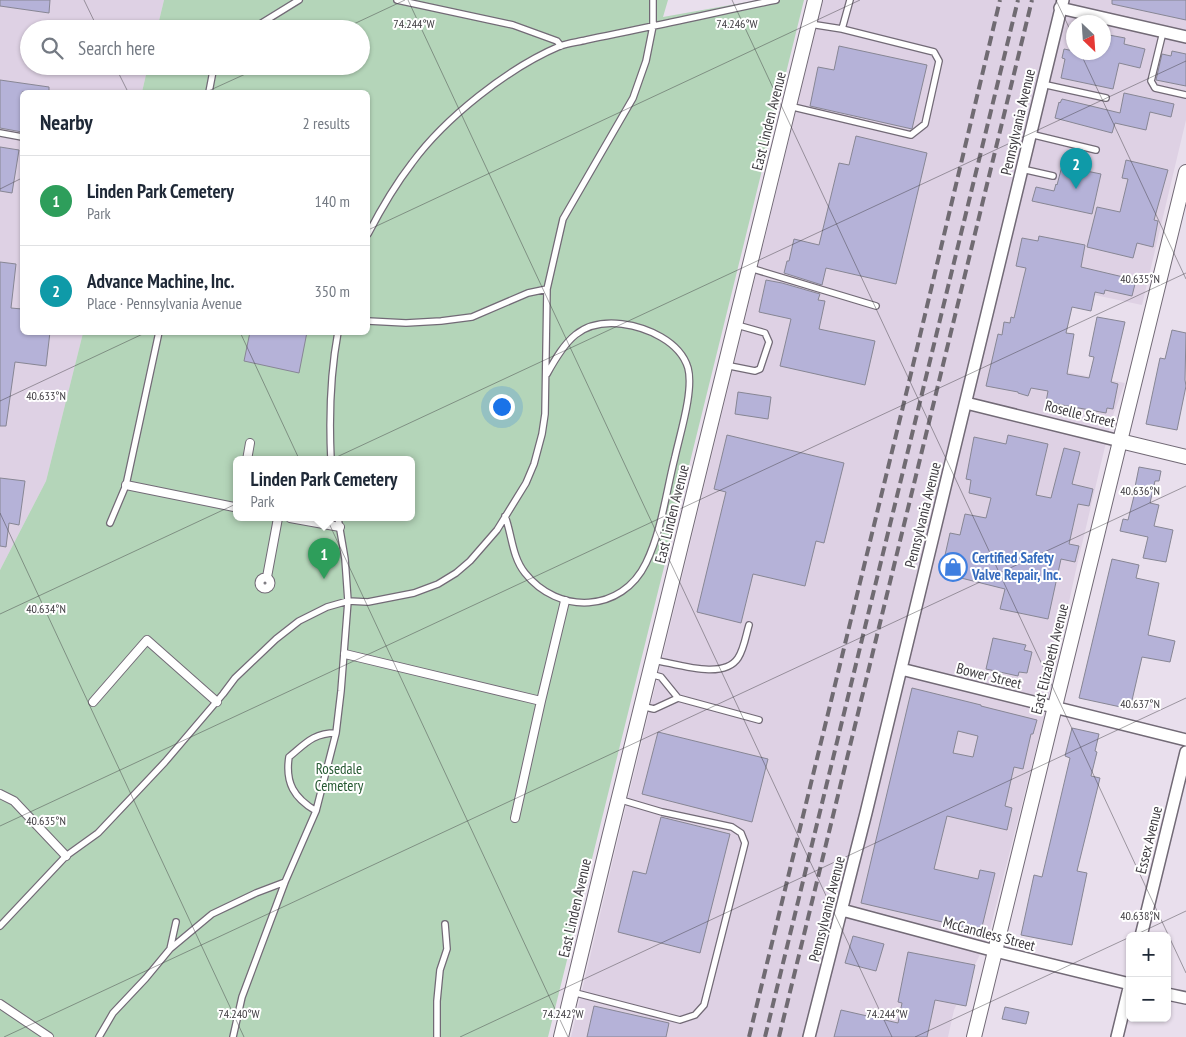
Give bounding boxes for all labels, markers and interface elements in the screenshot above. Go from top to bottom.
north arrow [1066,15,1111,60]
text: 74.244°W [393,16,435,31]
text: 74.246°W [716,16,758,31]
search box [20,20,370,75]
icon: search [38,34,66,62]
text: Search here [78,36,155,60]
street label: Pennsylvania Avenue [996,67,1039,177]
street label: East Linden Avenue [747,70,790,172]
text: Nearby [40,109,93,136]
text: 2 results [303,113,350,133]
pin: 2 [1060,148,1092,189]
text: Linden Park Cemetery [87,179,234,203]
text: 1 [52,191,60,211]
text: 140 m [315,191,350,211]
text: Park [87,203,111,223]
text: Advance Machine, Inc. [87,269,235,293]
text: 40.635°N [1120,271,1160,286]
text: 2 [52,281,60,301]
text: 350 m [315,281,350,301]
text: Place · Pennsylvania Avenue [87,293,242,313]
text: 40.633°N [26,388,66,403]
your location [489,394,515,420]
street label: Roselle Street [1043,396,1117,431]
popup [233,456,415,521]
street label: Pennsylvania Avenue [900,460,945,570]
street label: East Linden Avenue [650,463,693,565]
text: Linden Park Cemetery [251,467,397,491]
text: 40.636°N [1120,483,1160,498]
text: Park [251,491,274,511]
pin: 1 [308,538,340,579]
place label: Certified Safety Valve Repair, Inc. [971,548,1061,584]
shop icon: Certified Safety Valve Repair, Inc. [938,552,968,582]
text: 40.634°N [26,601,66,616]
street label: East Elizabeth Avenue [1027,601,1072,716]
street label: Bower Street [954,658,1024,693]
text: 40.637°N [1120,696,1160,711]
park label: Rosedale Cemetery [315,759,364,795]
street label: Essex Avenue [1131,804,1166,876]
text: 40.635°N [26,813,66,828]
street label: Pennsylvania Avenue [804,854,849,964]
street label: East Linden Avenue [554,857,595,959]
text: 40.638°N [1120,908,1160,923]
street label: McCandless Street [941,912,1037,955]
map controls [1126,932,1171,1022]
button: + [1126,932,1171,977]
button: − [1126,977,1171,1022]
text: 74.240°W [218,1006,260,1021]
text: 74.242°W [542,1006,584,1021]
text: 74.244°W [866,1006,908,1021]

